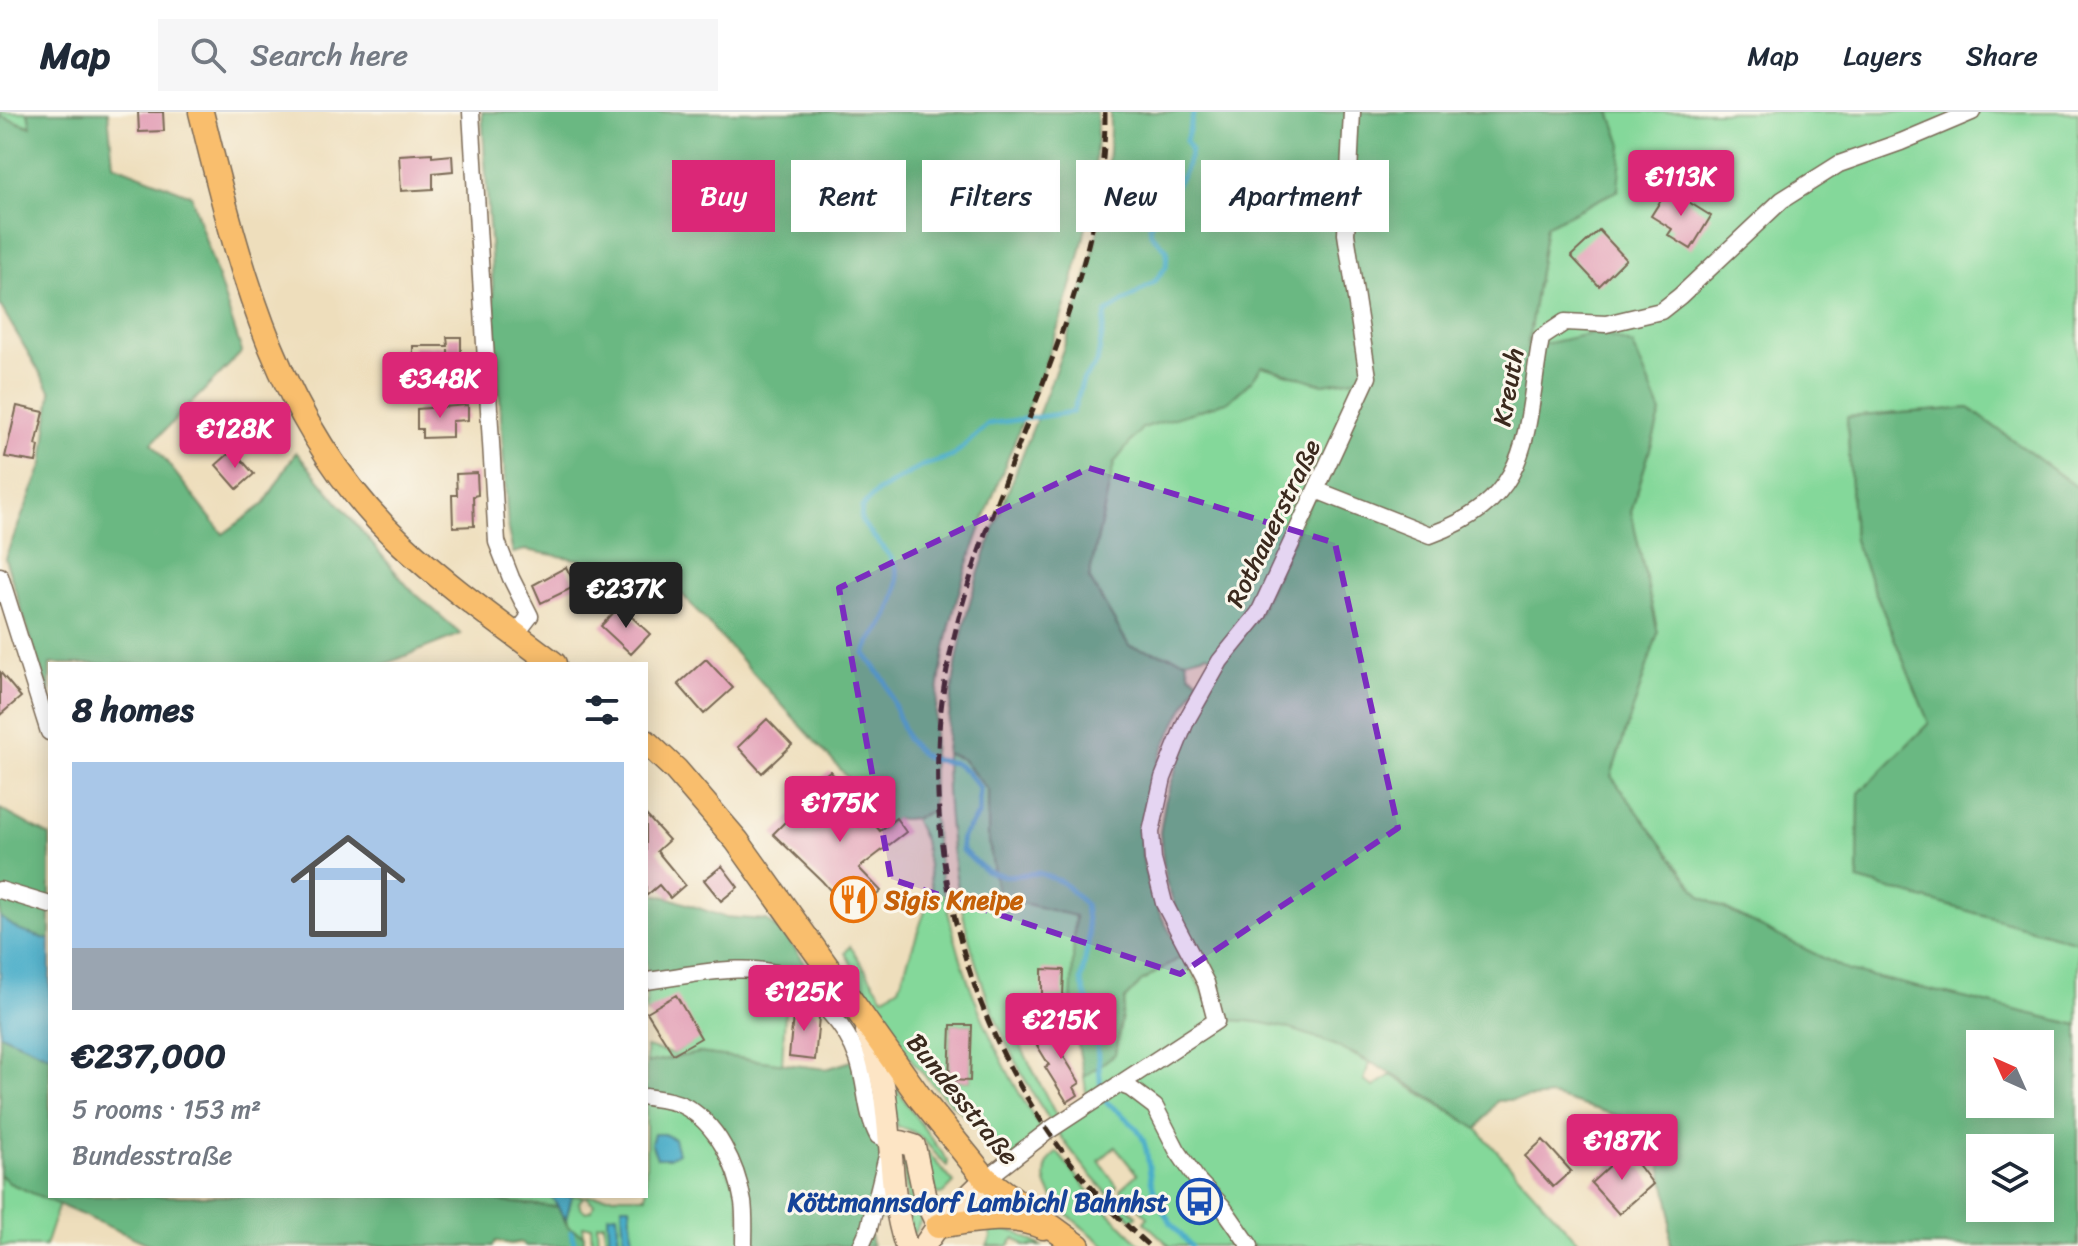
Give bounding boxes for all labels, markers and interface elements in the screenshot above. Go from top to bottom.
search box [158,19,718,91]
text: Map [40,22,110,89]
text: Search here [250,28,408,82]
text: Map [1747,31,1799,80]
text: Layers [1843,31,1922,80]
text: Share [1966,31,2038,80]
icon: search [186,33,230,77]
pin: €113K [1625,150,1737,218]
text: €113K [1646,153,1716,199]
chip: Buy [672,160,775,232]
chip: Rent [791,160,906,232]
chip: Filters [922,160,1060,232]
chip: New [1076,160,1185,232]
chip: Apartment [1201,160,1389,232]
street label: Kreuth [1479,344,1537,430]
pin: €348K [384,352,496,420]
text: €348K [400,355,480,401]
pin: €128K [179,402,291,470]
text: €128K [198,405,272,451]
street label: Rothauerstraße [1212,430,1334,615]
pin: €237K [570,562,682,630]
text: €237K [587,565,665,611]
text: 8 homes [72,680,194,740]
icon: filters [580,688,624,732]
pin: €175K [784,776,896,844]
text: €175K [803,779,877,825]
icon: home [276,814,420,958]
restaurant icon: Sigis Kneipe [829,876,877,924]
place label: Sigis Kneipe [883,877,1024,923]
pin: €125K [748,965,860,1033]
text: €125K [766,968,842,1014]
pin: €215K [1005,993,1117,1061]
text: €215K [1023,996,1099,1042]
street label: Bundesstraße [895,1022,1031,1176]
text: €237,000 [72,1026,226,1086]
north arrow [1966,1030,2054,1118]
map controls [1966,1030,2054,1222]
text: 5 rooms · 153 m² [72,1086,261,1132]
pin: €187K [1566,1114,1678,1182]
text: €187K [1585,1117,1659,1163]
text: Bundesstraße [72,1132,232,1178]
button: layers [1966,1134,2054,1222]
bus stop icon: Köttmannsdorf Lambichl Bahnhst [1175,1178,1223,1226]
place label: Köttmannsdorf Lambichl Bahnhst [787,1179,1169,1225]

